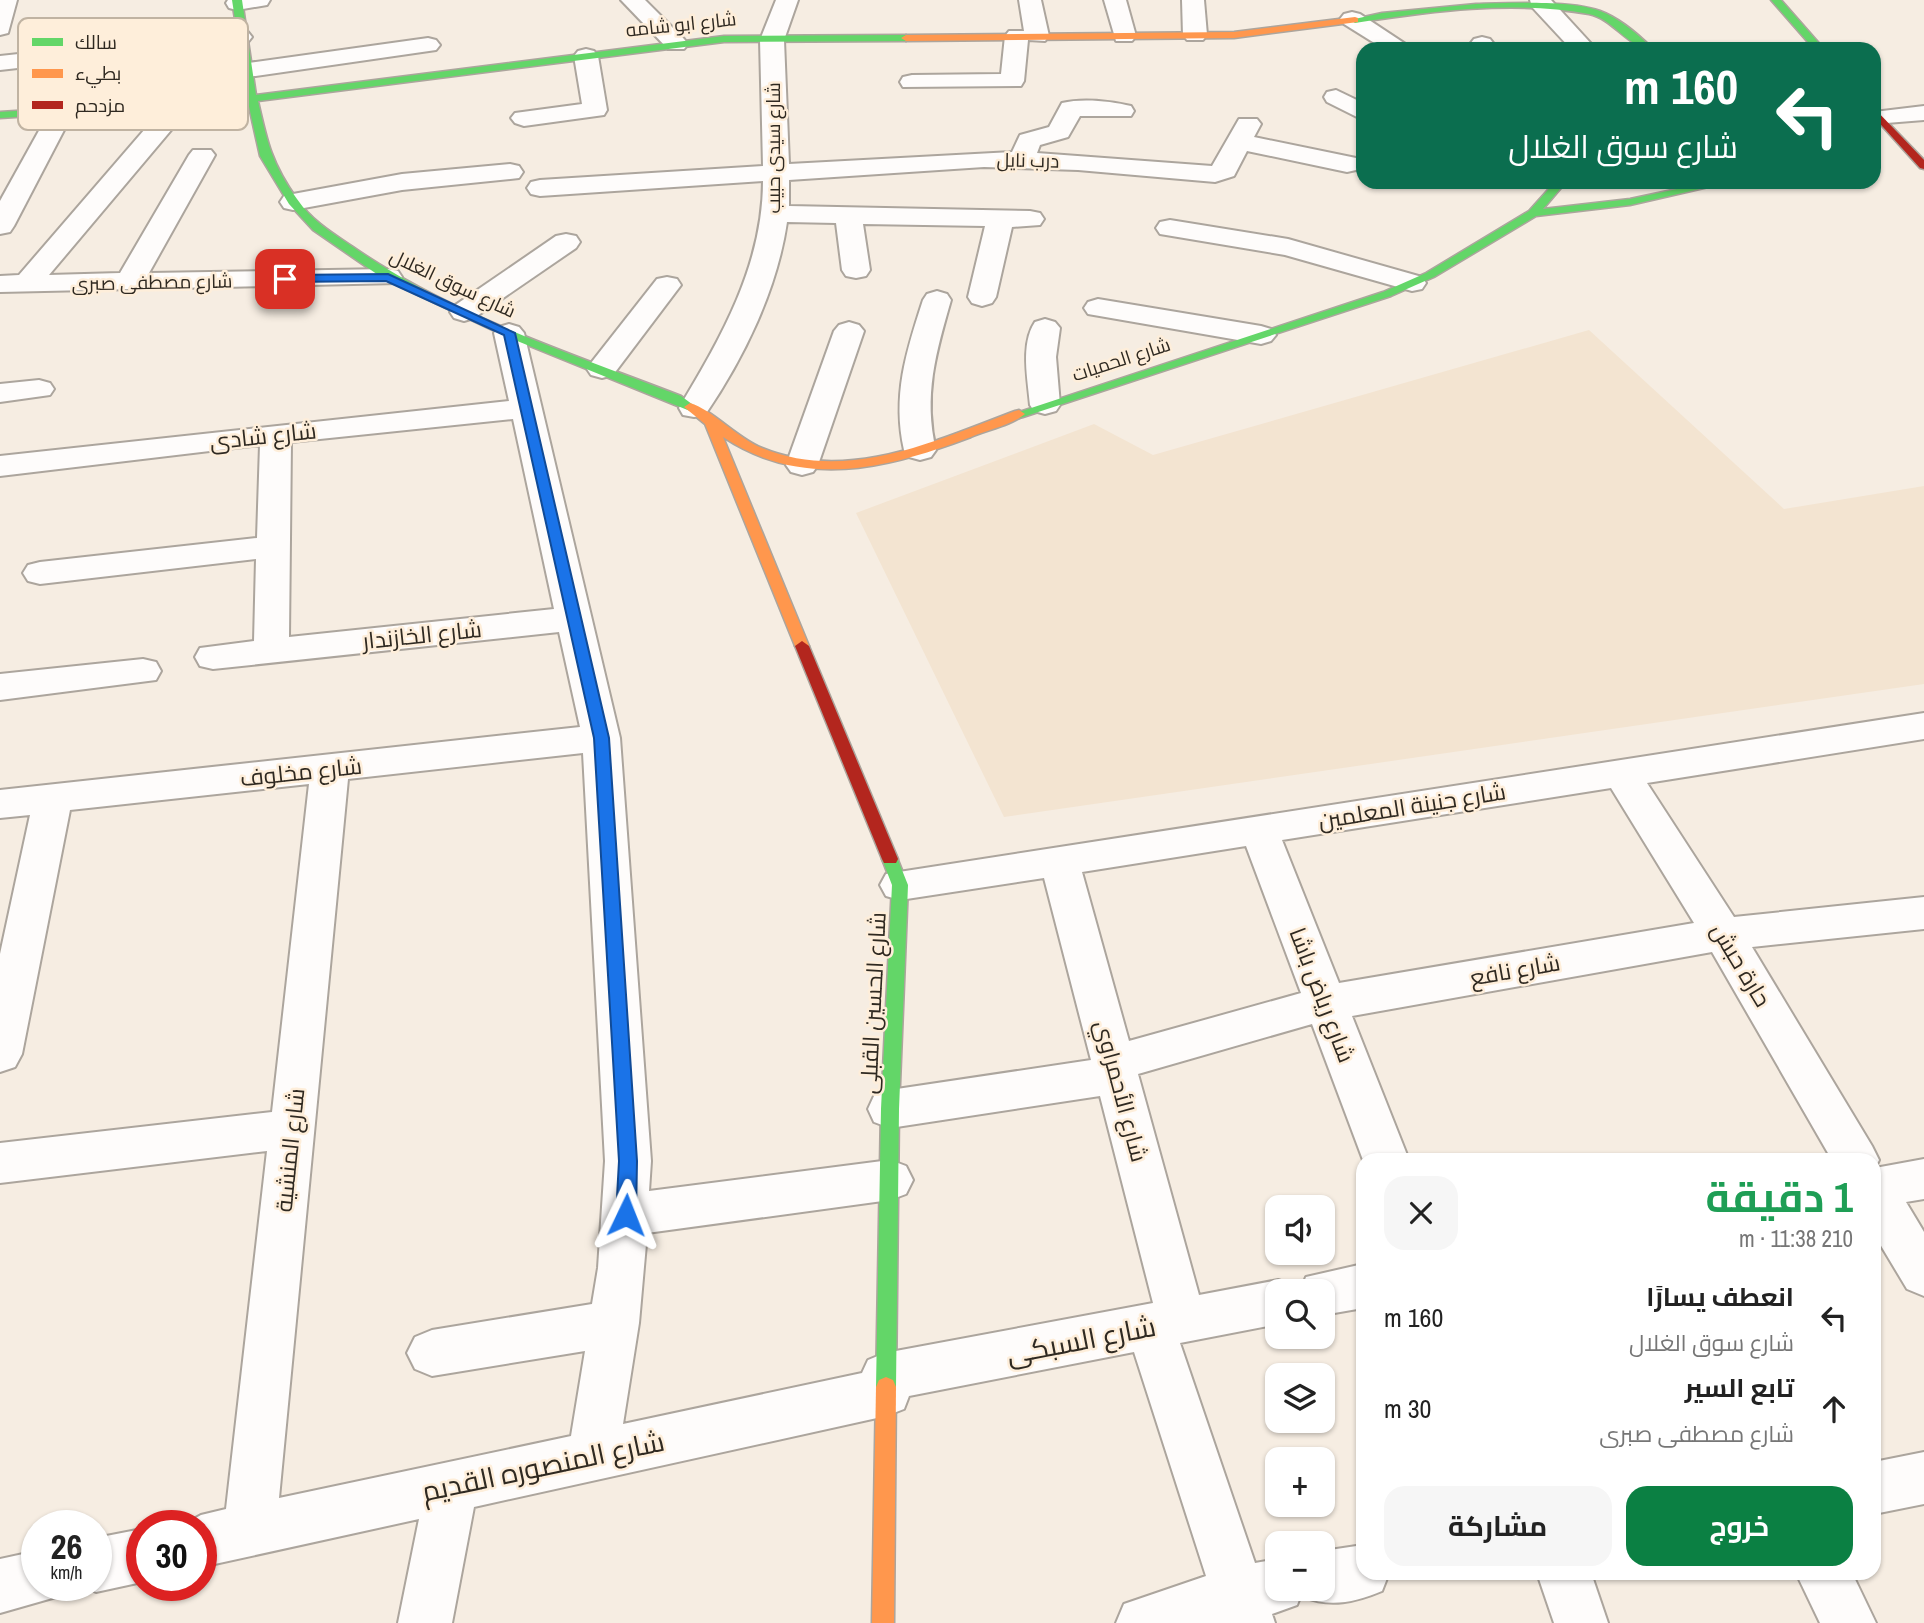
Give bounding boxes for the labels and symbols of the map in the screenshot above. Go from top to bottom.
street label: شارع ابو شامه [624,5,738,44]
legend [18,18,248,130]
text: سالك [75,29,117,55]
text: بطيء [75,60,121,88]
street label: شارع سيدى حبيب [760,82,787,214]
text: مزدحم [75,92,125,119]
street label: درب نايل [996,146,1060,174]
street label: شارع سوق الغلال [385,242,520,325]
pin [255,249,315,309]
street label: شارع مصطفى صبرى [71,268,233,297]
street label: شارع الحميات [1068,331,1174,388]
street label: شارع شادى [208,414,318,458]
street label: شارع الخازندار [359,613,483,657]
street label: شارع مخلوف [238,750,364,794]
street label: شارع جنينة المعلمين [1316,775,1508,837]
street label: شارع الحسين القبلى [852,911,894,1095]
street label: حارة حبش [1704,917,1779,1012]
street label: شارع رياض باشا [1282,923,1362,1067]
street label: شارع نافع [1467,946,1563,994]
street label: شارع الأحمراوي [1085,1017,1155,1166]
street label: شارع المنشية [268,1086,312,1214]
position arrow [589,1178,663,1252]
street label: شارع السبكى [1003,1307,1159,1373]
street label: شارع المنصوره القديم [418,1422,668,1511]
speed limit sign: 30 [126,1510,217,1601]

